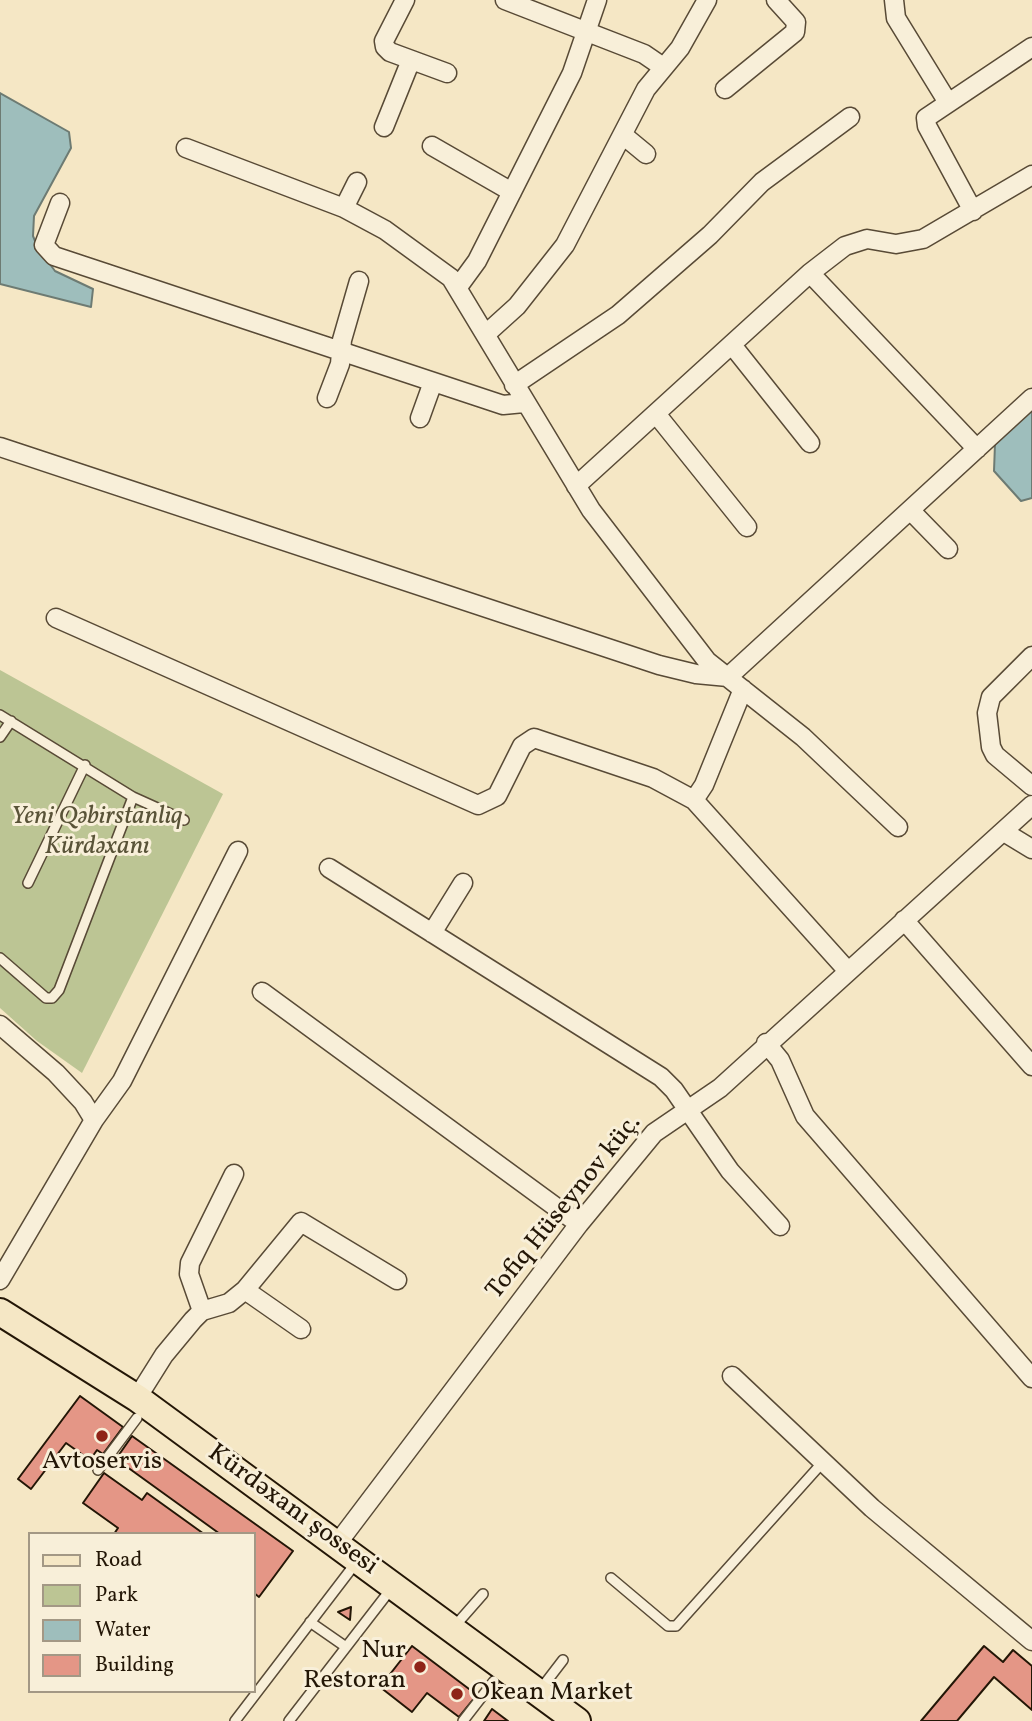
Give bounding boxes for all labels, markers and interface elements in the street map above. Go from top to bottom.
park label: Yeni Qəbirstanlıq Kürdəxanı [11,802,183,864]
street label: Tofiq Hüseynov küç. [481,1109,649,1307]
marker: Avtoservis [94,1428,110,1444]
street label: Kürdəxanı şossesi [201,1439,383,1583]
place label: Avtoservis [42,1447,162,1479]
legend [28,1532,256,1693]
text: Road [95,1546,142,1575]
text: Park [95,1581,138,1610]
text: Water [95,1616,151,1645]
place label: Nur Restoran [303,1636,406,1698]
text: Building [95,1651,174,1680]
marker: Nur Restoran [412,1659,428,1675]
place label: Okean Market [471,1678,633,1710]
marker: Okean Market [449,1686,465,1702]

